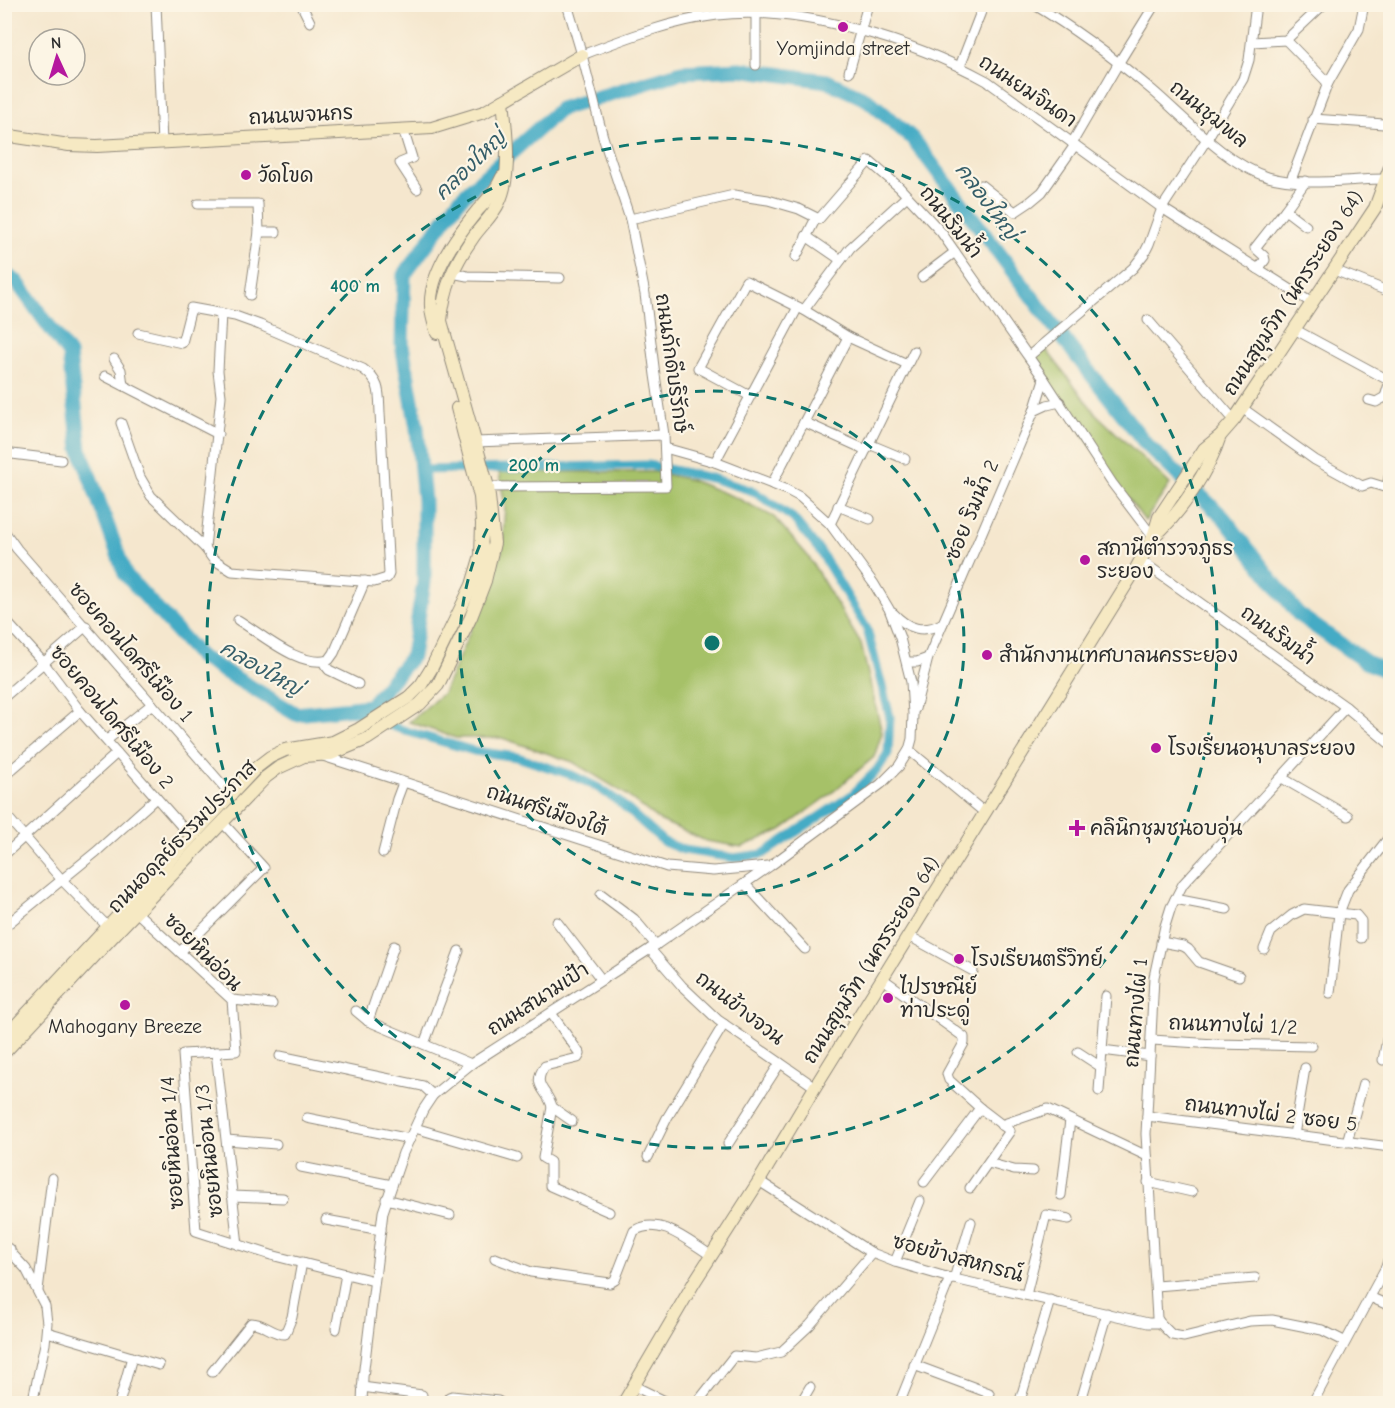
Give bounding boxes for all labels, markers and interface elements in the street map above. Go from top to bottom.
marker: Yomjinda street [836,20,850,34]
north arrow [27,27,87,87]
text: N [50,34,62,52]
place label: Yomjinda street [776,37,911,60]
street label: ถนนยมจินดา [975,49,1082,132]
street label: ถนนชุมพล [1163,76,1253,156]
street label: ถนนพจนกร [248,101,354,129]
water label: คลองใหญ่ [428,121,514,205]
water label: คลองใหญ่ [950,157,1028,248]
place label: วัดโขด [258,162,314,187]
marker: วัดโขด [239,168,253,182]
street label: ถนนริมน้ำ [915,176,993,263]
street label: ถนนสุขุมวิท (นครระยอง 64) [1217,186,1371,402]
text: 400 m [330,276,380,297]
street label: ถนนภักดีบริรักษ์ [651,291,695,435]
street label: ซอย ริมน้ำ 2 [933,453,1003,564]
text: 200 m [509,455,559,476]
place label: สถานีตำรวจภูธร ระยอง [1097,535,1233,583]
marker: สถานีตำรวจภูธร ระยอง [1078,553,1092,567]
street label: ซอยคอนโดศรีเมือง 1 [64,576,199,726]
street label: ถนนริมน้ำ [1237,594,1324,670]
water label: คลองใหญ่ [216,633,310,704]
centre of rings [702,633,722,653]
street label: ซอยคอนโดศรีเมือง 2 [45,639,180,793]
place label: สำนักงานเทศบาลนครระยอง [999,642,1238,667]
marker: สำนักงานเทศบาลนครระยอง [980,648,994,662]
place label: โรงเรียนอนุบาลระยอง [1168,735,1356,764]
marker: โรงเรียนอนุบาลระยอง [1149,741,1163,755]
street label: ถนนอดุลย์ธรรมประภาส [102,754,264,921]
street label: ถนนศรีเมืองใต้ [484,778,611,840]
place label: คลินิกชุมชนอบอุ่น [1090,815,1243,844]
marker: คลินิกชุมชนอบอุ่น [1068,819,1086,837]
street label: ถนนสุขุมวิท (นครระยอง 64) [797,852,948,1070]
street label: ซอยหินอ่อน [159,907,248,996]
place label: โรงเรียนตรีวิทย์ [971,946,1103,971]
marker: โรงเรียนตรีวิทย์ [952,952,966,966]
street label: ถนนสนามเป้า [481,955,593,1040]
street label: ถนนทางไผ่ 1 [1118,957,1152,1069]
street label: ถนนข้างจวน [691,965,790,1050]
place label: ไปรษณีย์ ท่าประดู่ [899,974,978,1026]
marker: ไปรษณีย์ ท่าประดู่ [881,991,895,1005]
marker: Mahogany Breeze [118,998,132,1012]
street label: ถนนทางไผ่ 1/2 [1168,1009,1298,1039]
place label: Mahogany Breeze [48,1015,202,1038]
street label: ซอยหินอ่อน 1/4 [154,1076,188,1210]
street label: ซอยหินอ่อน 1/3 [189,1083,227,1219]
street label: ถนนทางไผ่ 2 ซอย 5 [1183,1090,1359,1136]
street label: ซอยข้างสหกรณ์ [890,1228,1027,1287]

